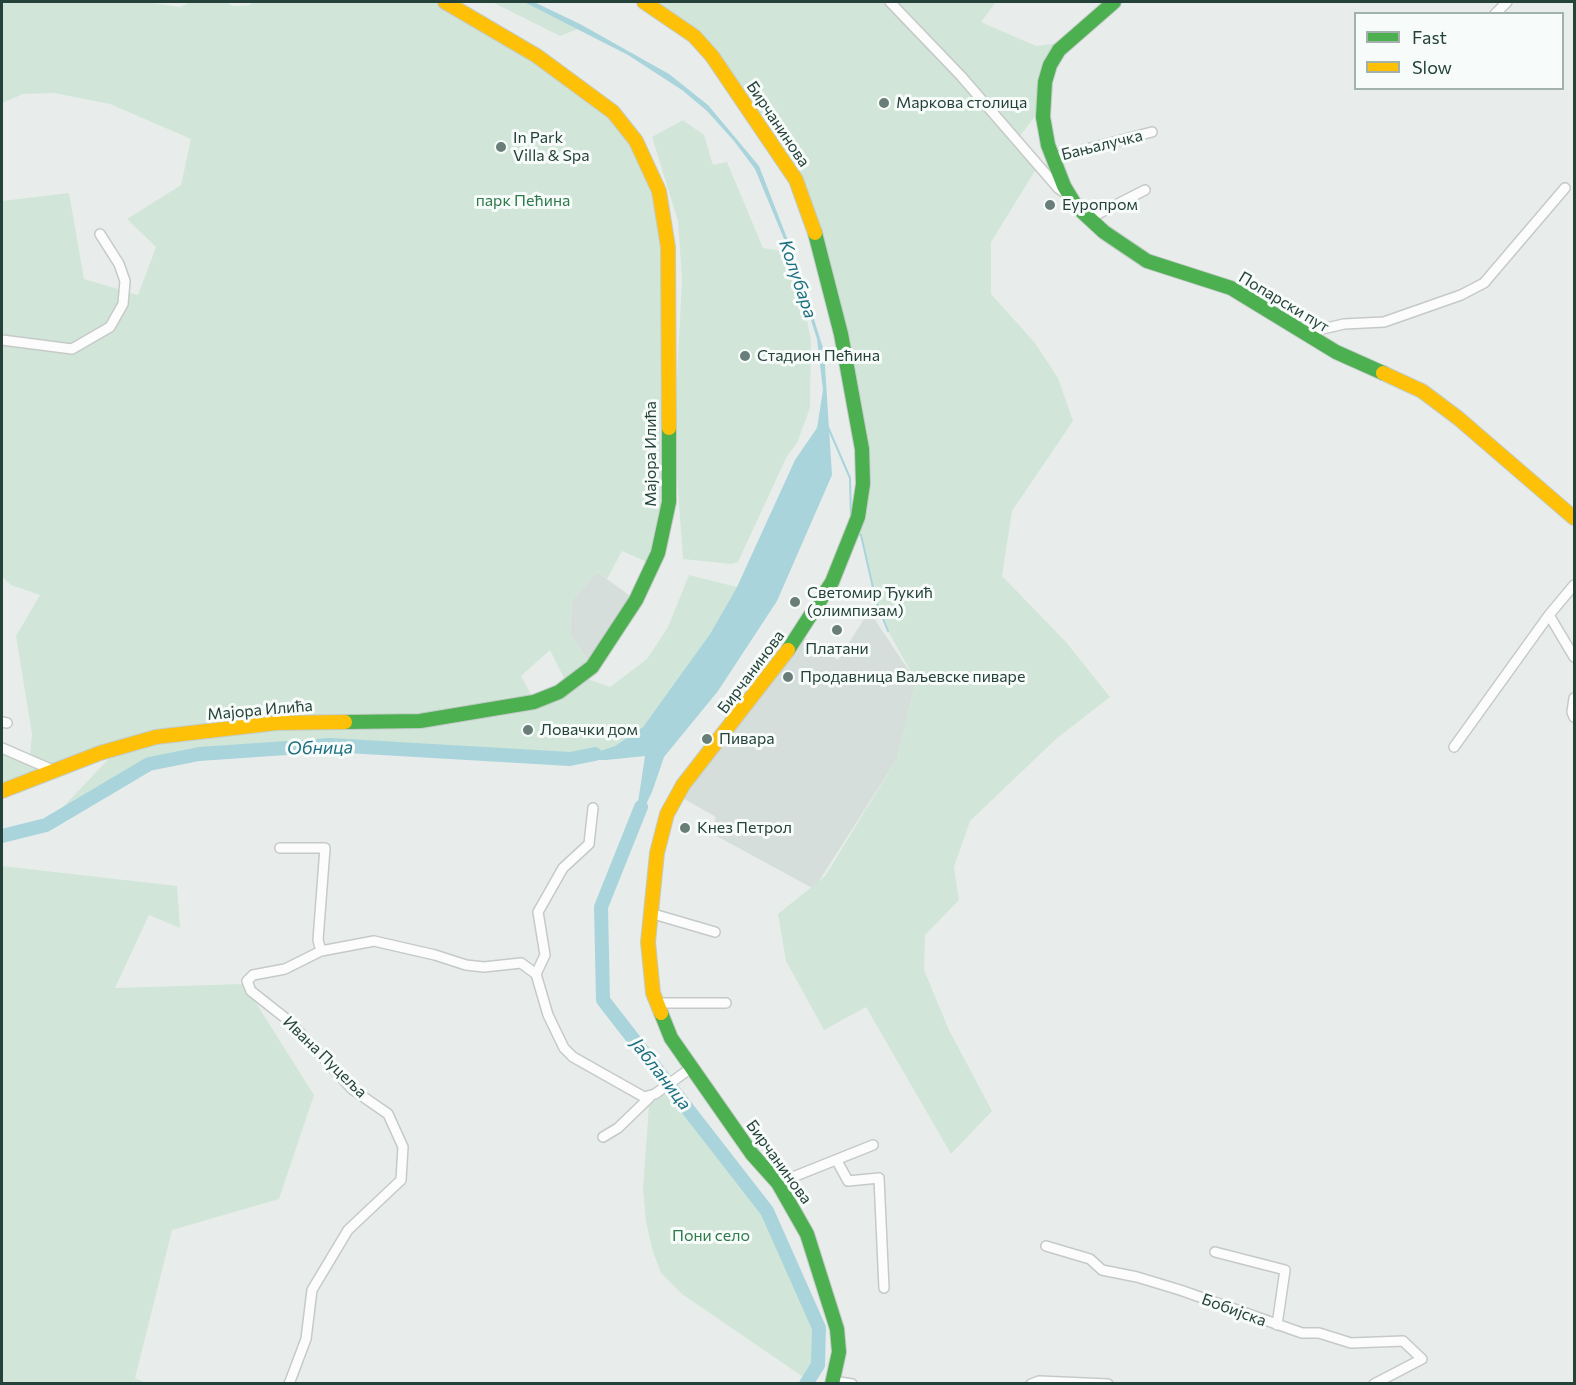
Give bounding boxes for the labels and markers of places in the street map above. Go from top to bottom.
place label: Маркова столица [896,93,1027,113]
marker: Маркова столица [877,96,891,110]
place label: In Park Villa & Spa [513,128,590,166]
marker: In Park Villa & Spa [494,140,508,154]
place label: Еуропром [1062,195,1138,215]
marker: Еуропром [1043,198,1057,212]
place label: Стадион Пећина [757,346,880,366]
marker: Стадион Пећина [738,349,752,363]
place label: Светомир Ђукић (олимпизам) [807,583,933,621]
marker: Светомир Ђукић (олимпизам) [788,595,802,609]
marker: Платани [830,623,844,637]
place label: Платани [805,639,869,659]
place label: Продавница Ваљевске пиваре [800,667,1025,687]
marker: Продавница Ваљевске пиваре [781,670,795,684]
place label: Ловачки дом [540,720,638,740]
marker: Ловачки дом [521,723,535,737]
place label: Пивара [719,729,775,749]
marker: Пивара [700,732,714,746]
place label: Кнез Петрол [697,818,792,838]
marker: Кнез Петрол [678,821,692,835]

